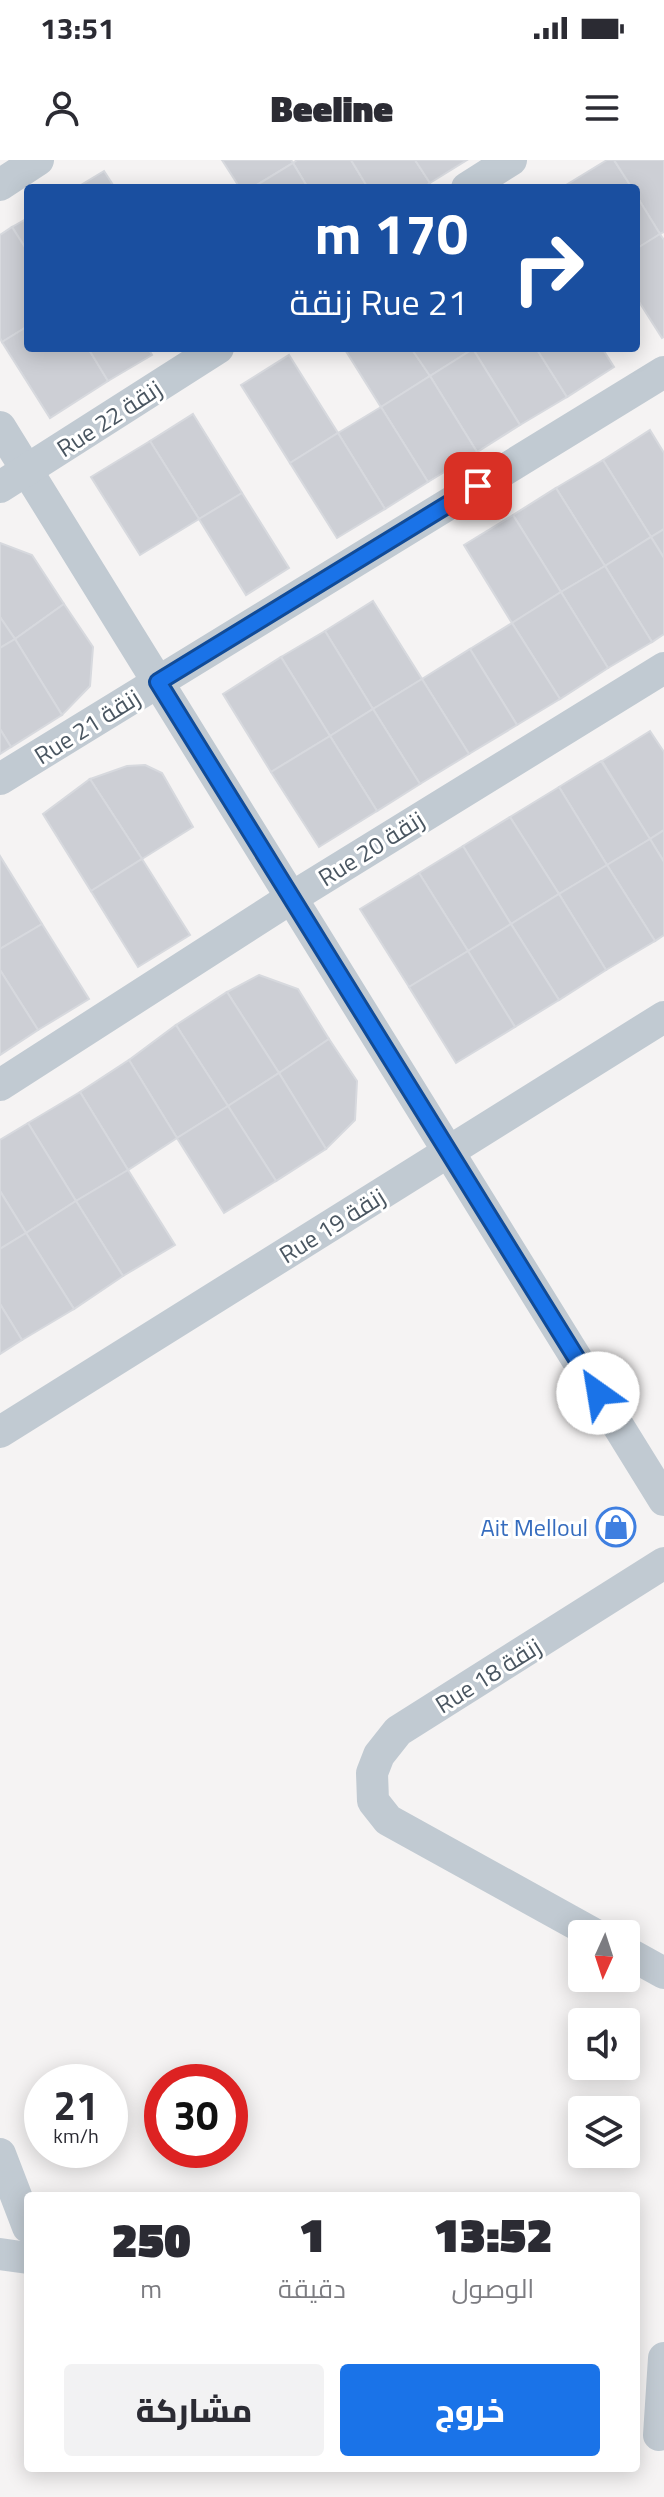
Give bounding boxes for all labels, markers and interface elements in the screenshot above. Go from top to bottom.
text: 13:51 [40,5,115,51]
text: Beeline [271,81,393,136]
icon: person [40,86,84,130]
icon: menu [580,86,624,130]
text: 170 m [315,191,468,276]
icon: right [496,216,600,320]
text: Rue 21 زنقة [290,274,468,329]
street label: Rue 22 زنقة [49,371,169,465]
pin [444,452,512,520]
icon: arrive [456,464,500,508]
street label: Rue 21 زنقة [27,679,147,773]
street label: Rue 20 زنقة [311,801,431,895]
street label: Rue 19 زنقة [272,1178,392,1272]
position arrow [556,1351,640,1435]
shop icon: Ait Melloul [595,1506,637,1548]
place label: Ait Melloul [481,1509,588,1545]
street label: Rue 18 زنقة [428,1628,548,1722]
north arrow [568,1920,640,1992]
map controls [568,1920,640,2168]
button: sound [568,2008,640,2080]
speed limit sign: 30 [144,2064,248,2168]
text: 21 [54,2075,98,2136]
button: layers [568,2096,640,2168]
text: km/h [53,2120,99,2151]
text: 1 [299,2198,325,2271]
text: 13:52 [433,2198,553,2271]
text: 250 [111,2203,191,2276]
text: m [140,2269,162,2308]
text: دقيقة [278,2269,346,2308]
text: الوصول [451,2269,534,2308]
button: مشاركة [64,2364,324,2456]
button: خروج [340,2364,600,2456]

